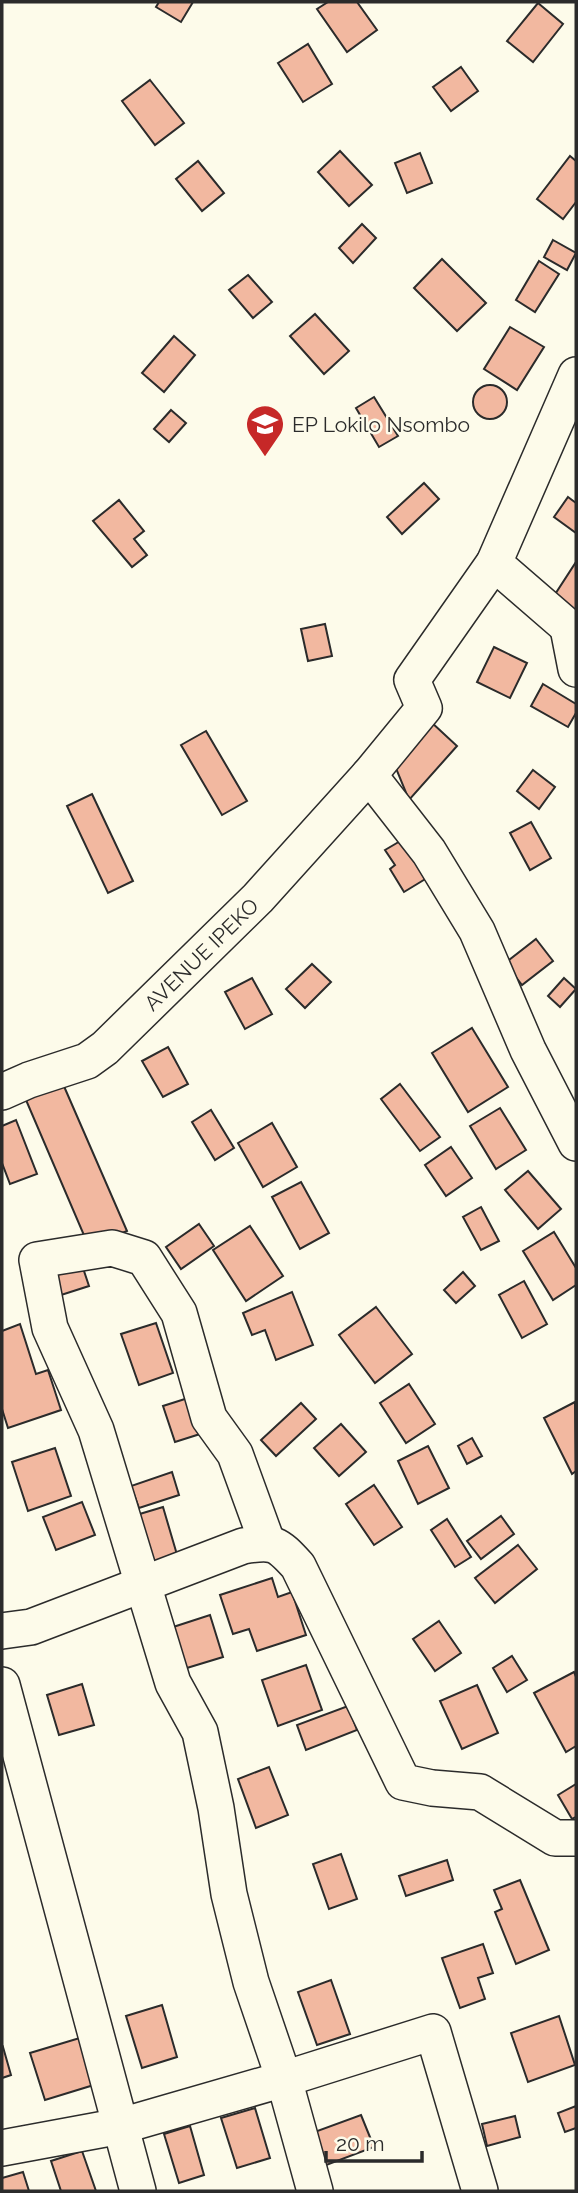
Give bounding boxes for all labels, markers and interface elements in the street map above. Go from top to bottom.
school or university icon: EP Lokilo Nsombo [244,403,286,458]
place label: EP Lokilo Nsombo [292,412,470,437]
street label: AVENUE IPEKO [139,893,263,1015]
scale bar [326,2120,422,2164]
text: 20 m [336,2131,384,2156]

